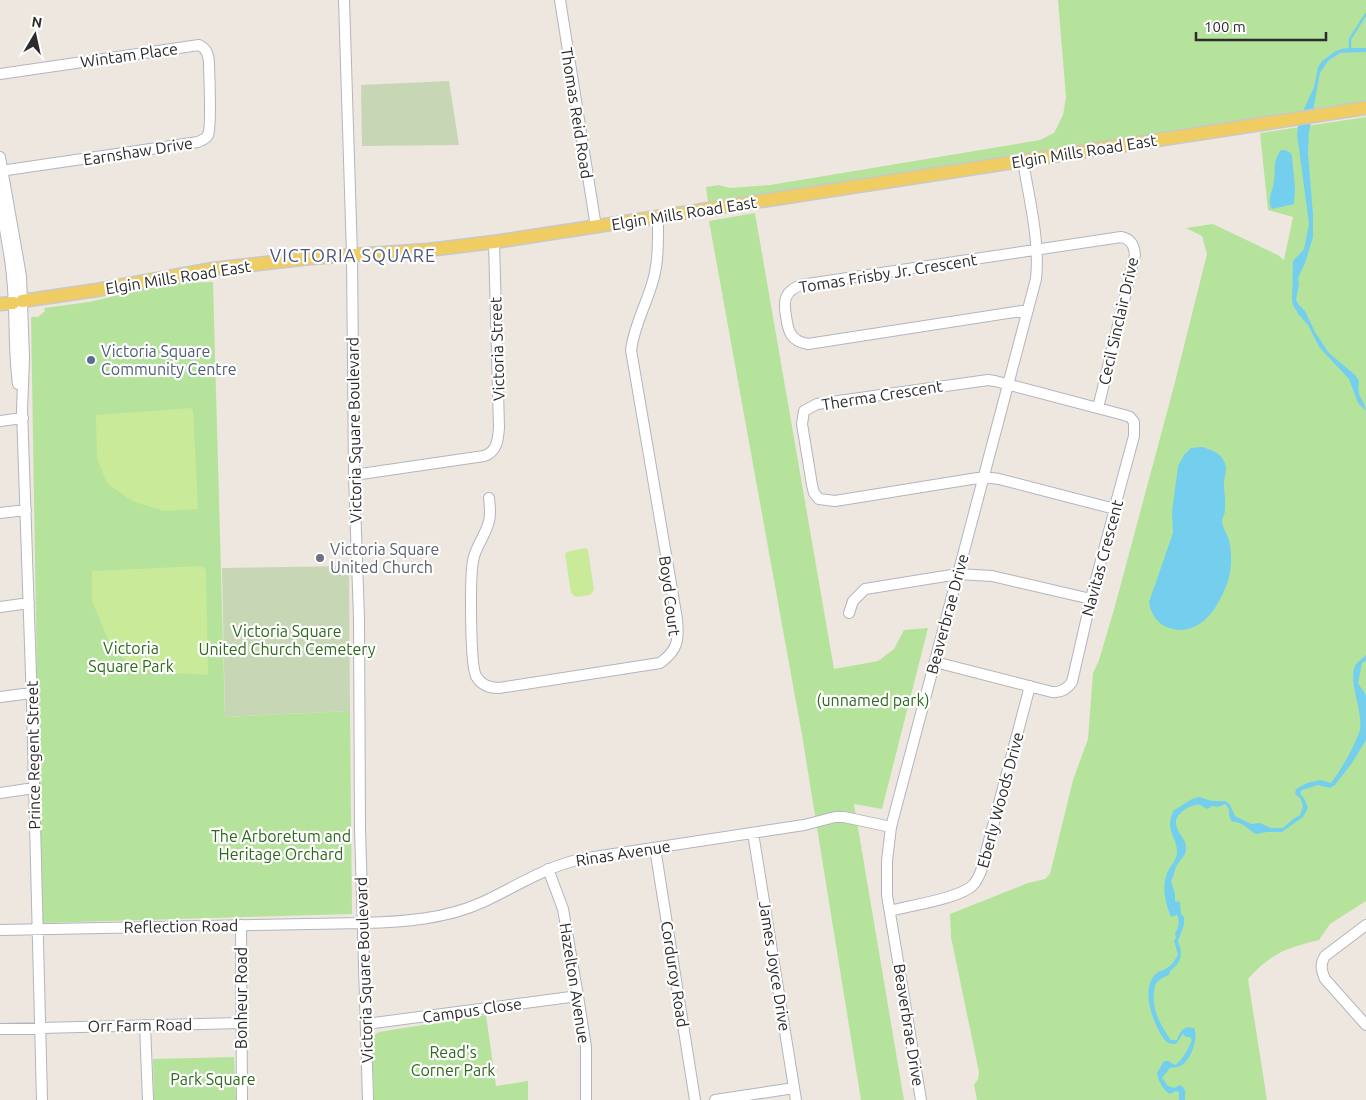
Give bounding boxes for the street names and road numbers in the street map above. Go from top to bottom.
street label: Wintam Place [79,39,179,71]
street label: Thomas Reid Road [558,46,596,180]
street label: Elgin Mills Road East [1010,131,1159,171]
street label: Earnshaw Drive [82,133,194,169]
street label: Elgin Mills Road East [610,193,759,233]
street label: Tomas Frisby Jr. Crescent [798,250,979,296]
street label: Cecil Sinclair Drive [1095,255,1141,387]
street label: Elgin Mills Road East [104,257,253,297]
street label: Victoria Street [486,296,508,401]
street label: Victoria Square Boulevard [343,337,365,523]
street label: Therma Crescent [820,376,944,413]
street label: Navitas Crescent [1078,497,1126,618]
street label: Beaverbrae Drive [922,552,972,676]
street label: Boyd Court [656,555,684,638]
street label: Prince Regent Street [23,680,43,830]
street label: Eberly Woods Drive [973,730,1027,870]
street label: Rinas Avenue [574,837,672,869]
street label: Victoria Square Boulevard [352,877,376,1063]
street label: James Joyce Drive [756,899,794,1033]
street label: Reflection Road [124,916,238,936]
street label: Corduroy Road [658,920,692,1028]
street label: Hazelton Avenue [557,921,593,1045]
street label: Bonheur Road [232,947,250,1049]
street label: Beaverbrae Drive [890,962,928,1088]
street label: Campus Close [421,994,523,1026]
street label: Orr Farm Road [88,1015,192,1035]

